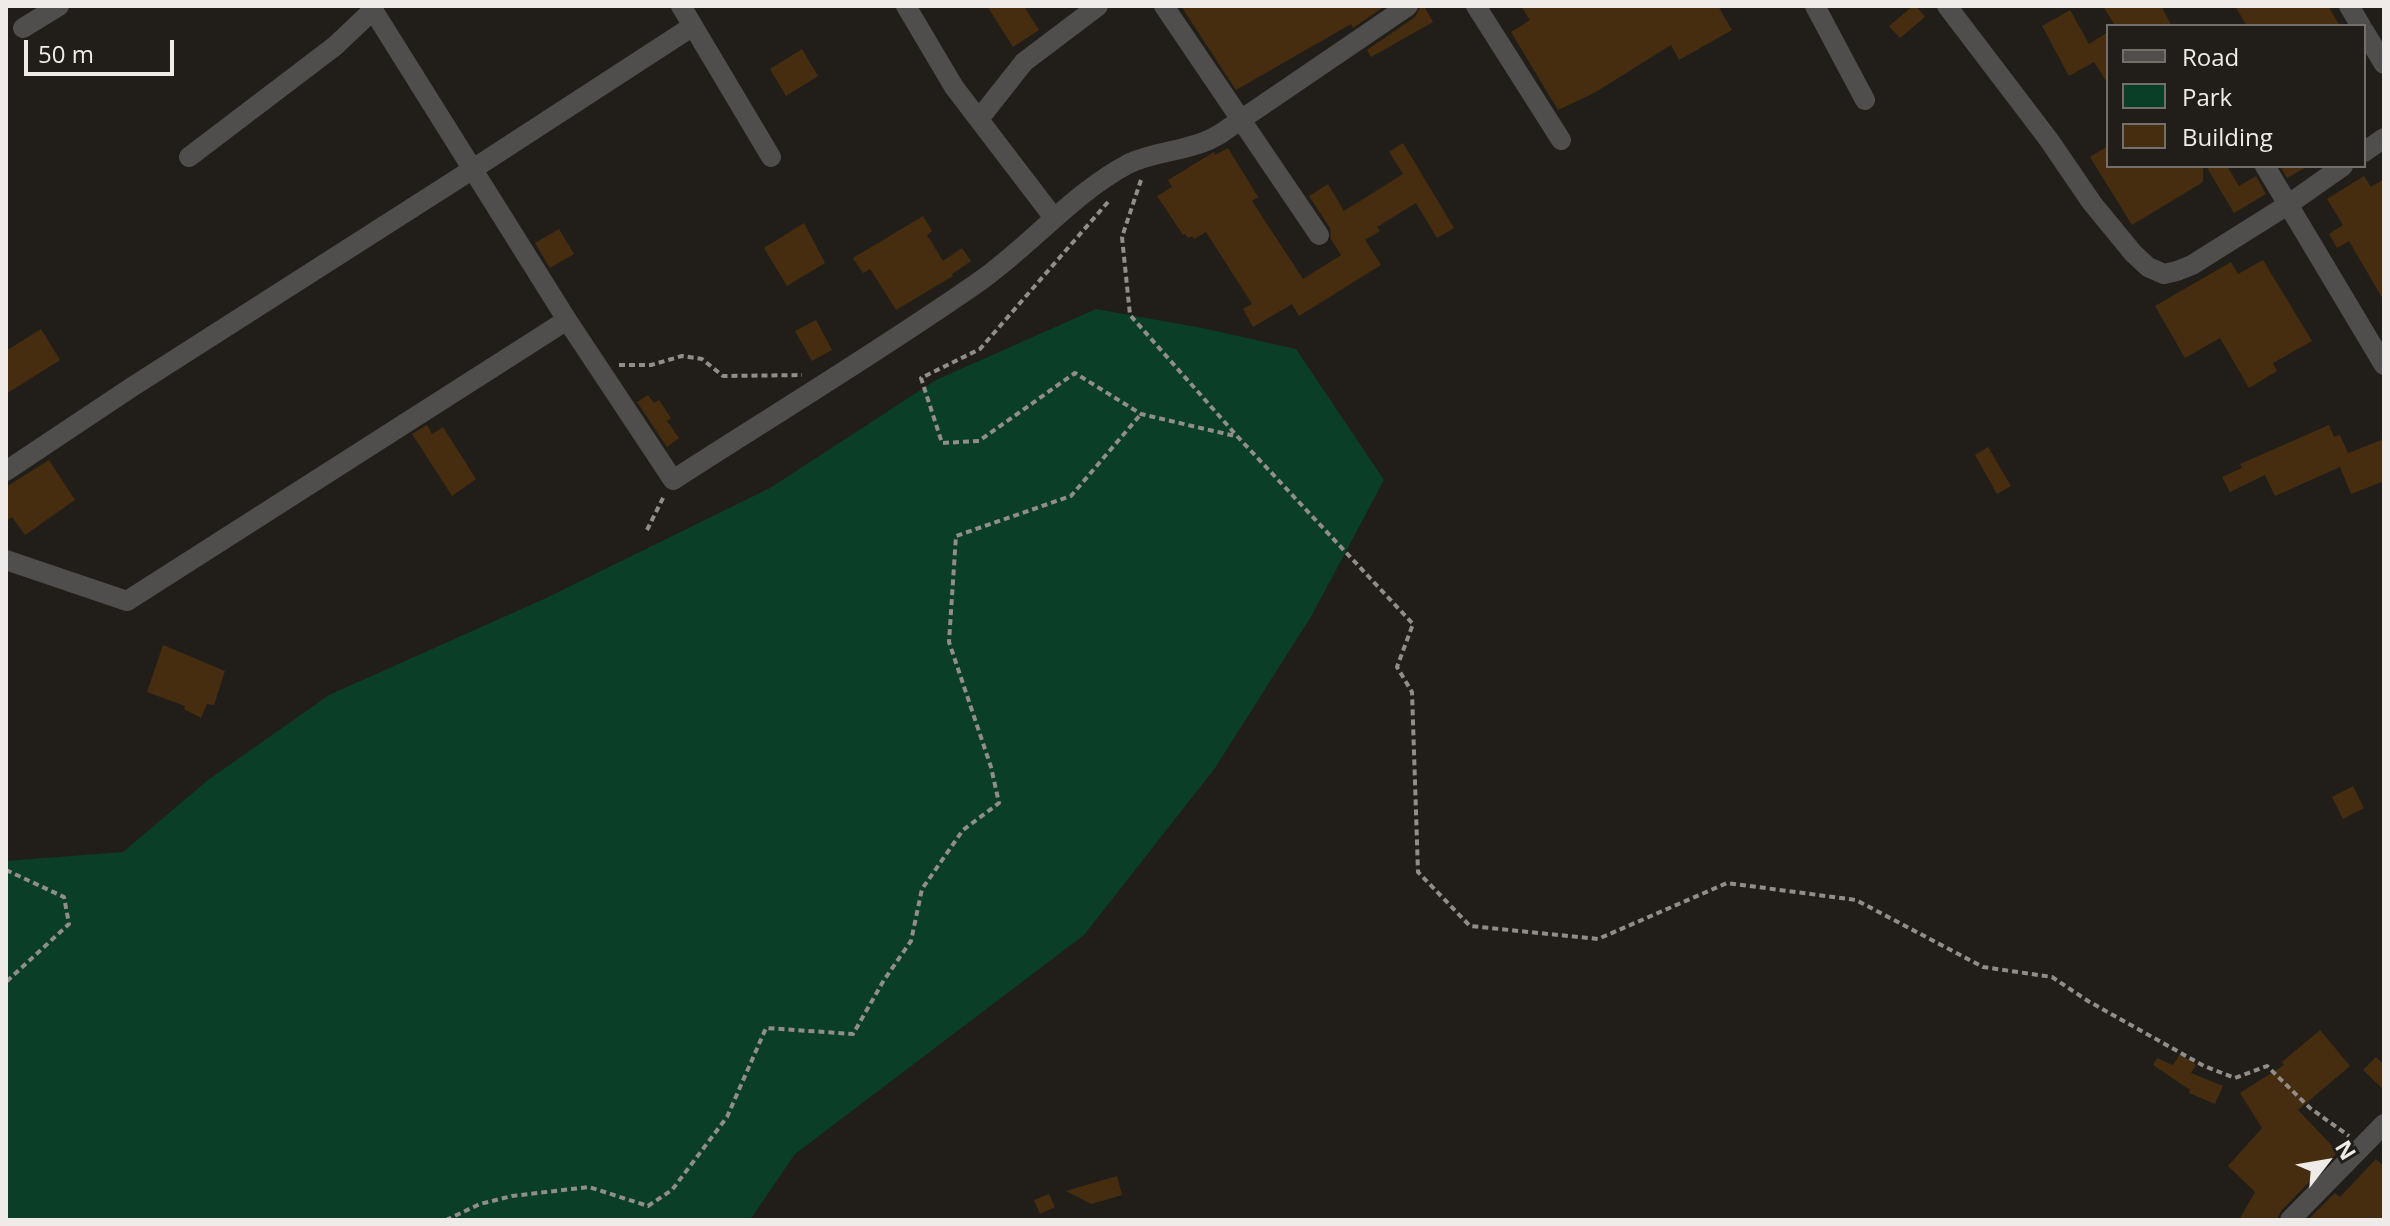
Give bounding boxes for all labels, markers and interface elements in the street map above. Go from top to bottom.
scale bar [28,24,178,74]
legend [2106,24,2366,168]
text: 50 m [38,37,94,70]
text: Road [2182,40,2239,73]
text: Park [2182,80,2232,113]
text: Building [2182,120,2273,153]
north arrow [2286,1122,2366,1202]
text: N [2329,1134,2364,1165]

